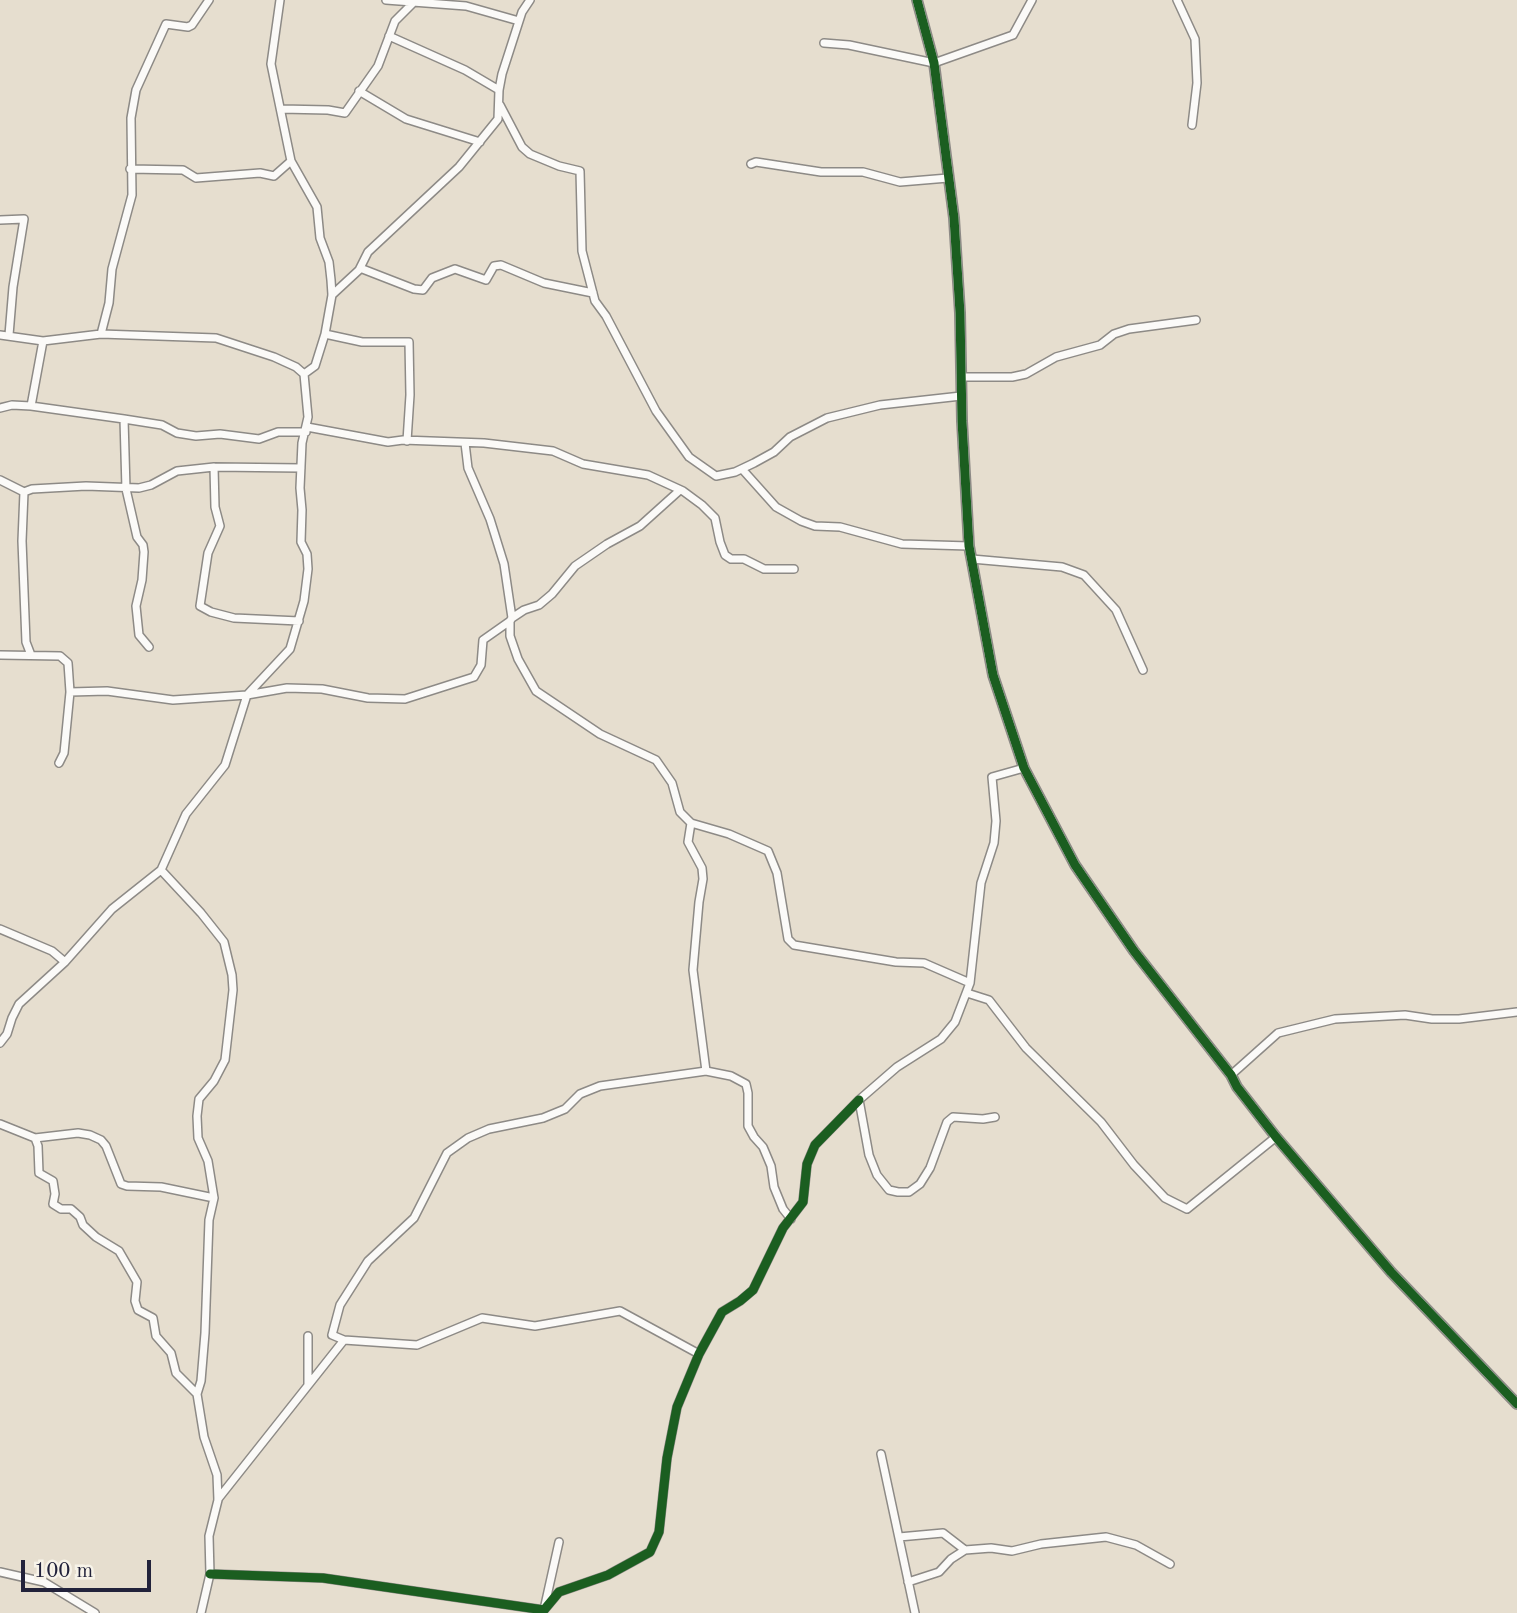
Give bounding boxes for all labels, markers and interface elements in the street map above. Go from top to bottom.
scale bar [24,1546,154,1590]
text: 100 m [34,1561,93,1582]

